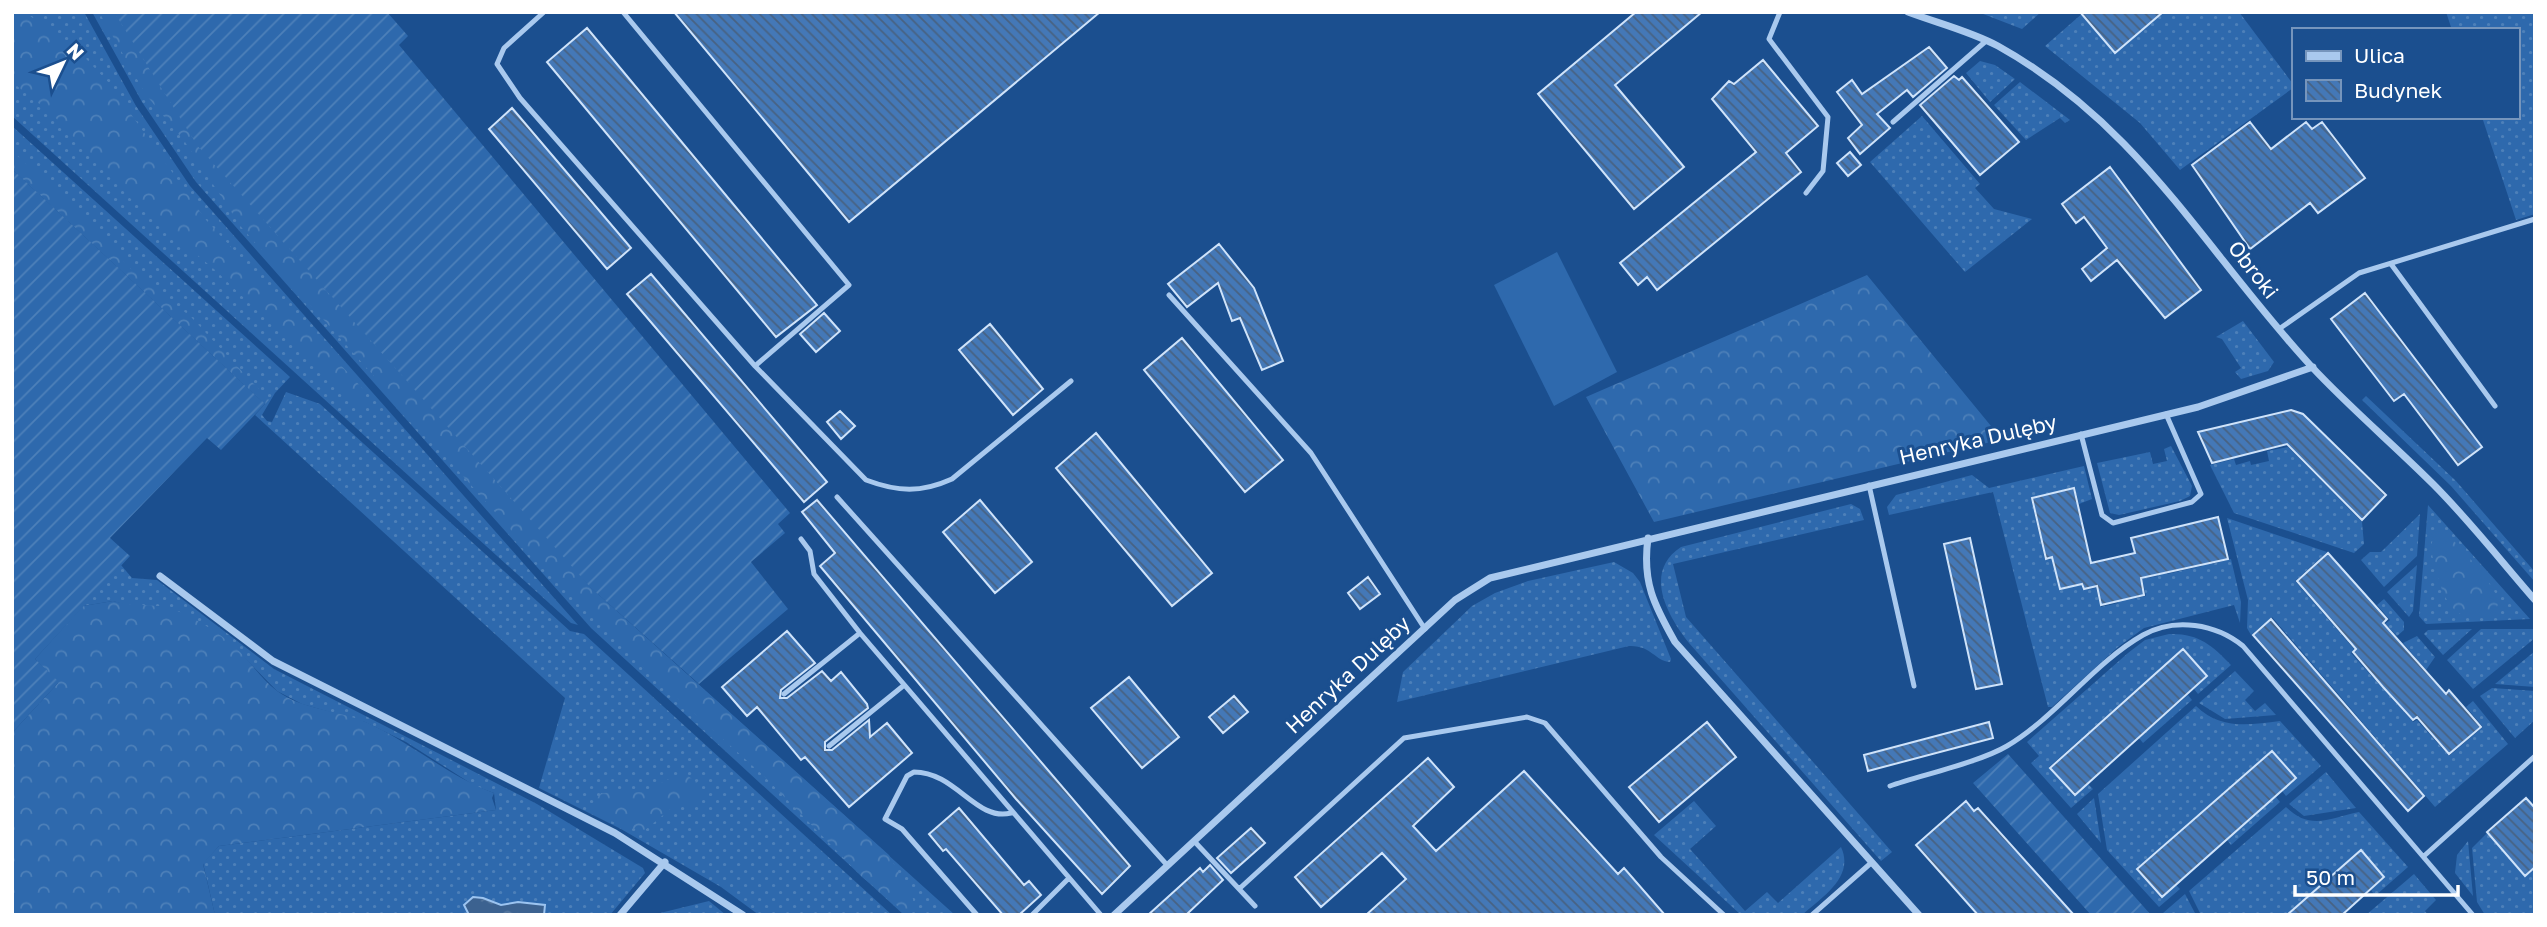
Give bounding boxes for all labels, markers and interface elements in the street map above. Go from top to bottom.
north arrow [28,28,98,98]
legend [2292,28,2519,119]
text: N [62,38,89,64]
text: Ulica [2354,42,2405,68]
text: Budynek [2354,77,2443,103]
street label: Obroki [2223,235,2285,304]
street label: Henryka Dulęby [1897,408,2059,470]
street label: Henryka Dulęby [1280,610,1415,739]
scale bar [2295,853,2458,897]
text: 50 m [2306,864,2355,890]

